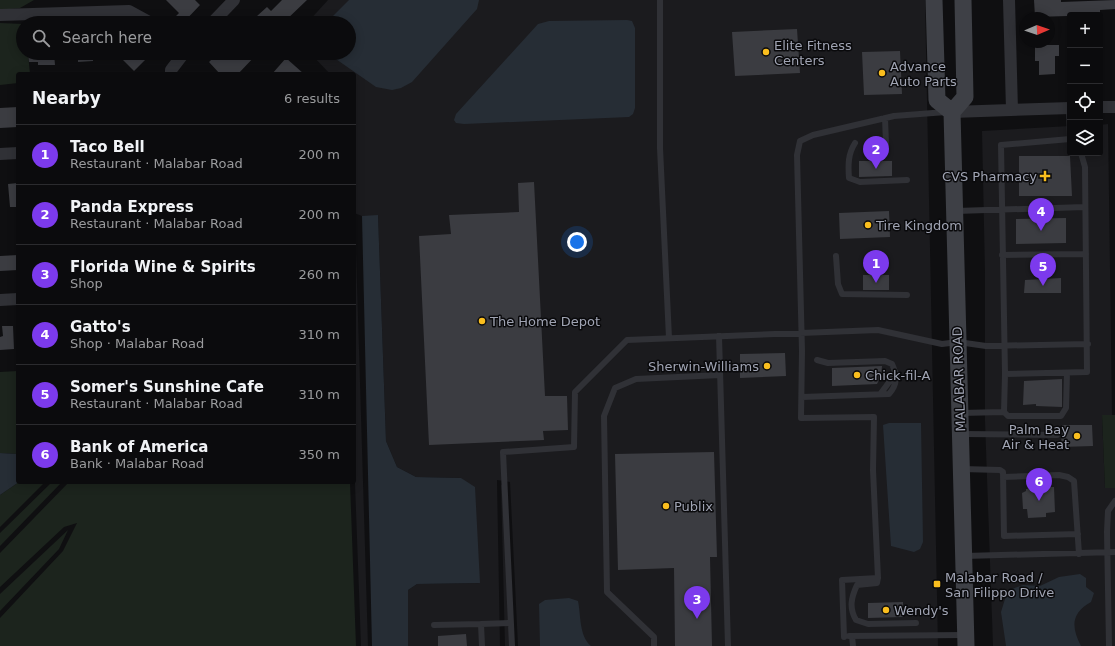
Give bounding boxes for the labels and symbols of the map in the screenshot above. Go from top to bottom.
north arrow [1019,12,1055,48]
place label: Elite Fitness Centers [774,38,852,68]
marker: Elite Fitness Centers [761,47,771,57]
place label: Advance Auto Parts [890,59,957,89]
marker: Advance Auto Parts [877,68,887,78]
pin: 2 [863,136,889,169]
place label: CVS Pharmacy [942,169,1037,184]
marker: CVS Pharmacy [1040,171,1050,181]
pin: 4 [1028,198,1054,231]
place label: Tire Kingdom [875,218,962,233]
marker: Tire Kingdom [863,220,873,230]
your location [567,232,587,252]
pin: 1 [863,250,889,283]
pin: 5 [1030,253,1056,286]
place label: The Home Depot [489,314,600,329]
marker: The Home Depot [477,316,487,326]
street label: MALABAR ROAD [950,326,968,432]
place label: Sherwin-Williams [648,359,759,374]
marker: Sherwin-Williams [762,361,772,371]
place label: Chick-fil-A [865,368,931,383]
marker: Chick-fil-A [852,370,862,380]
place label: Palm Bay Air & Heat [1002,422,1069,452]
marker: Palm Bay Air & Heat [1072,431,1082,441]
pin: 6 [1026,468,1052,501]
place label: Publix [674,499,713,514]
marker: Publix [661,501,671,511]
place label: Malabar Road / San Filippo Drive [945,570,1054,600]
marker: Malabar Road / San Filippo Drive [932,579,942,589]
pin: 3 [684,586,710,619]
place label: Wendy's [894,603,949,618]
marker: Wendy's [881,605,891,615]

